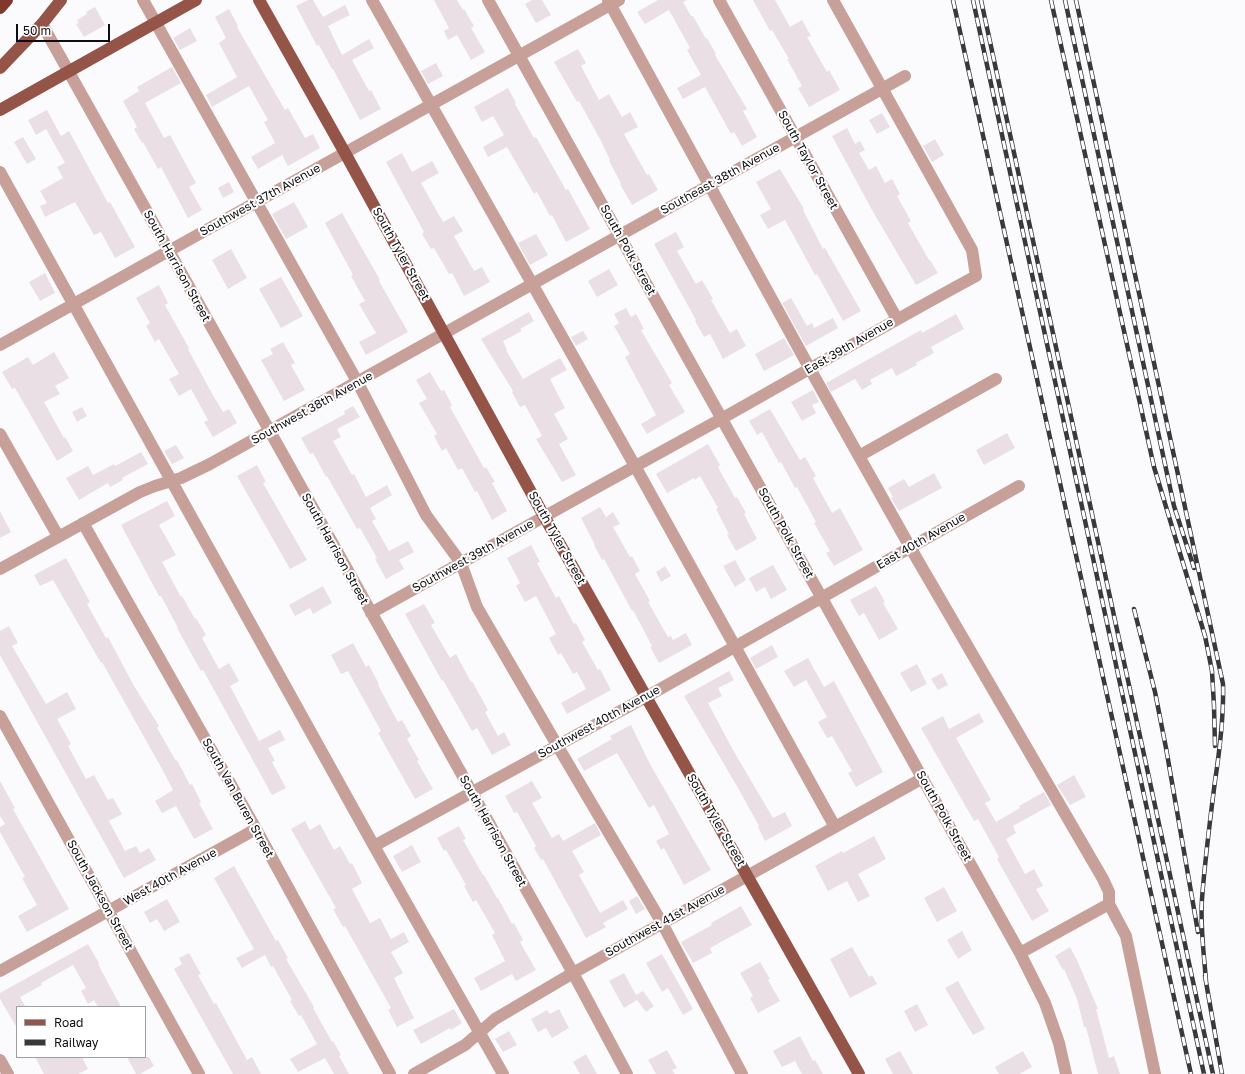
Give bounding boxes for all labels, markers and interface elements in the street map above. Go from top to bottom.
scale bar [18,16,112,42]
text: 50 m [23,23,51,38]
street label: South Taylor Street [775,108,841,212]
street label: Southeast 38th Avenue [658,140,782,218]
street label: Southwest 37th Avenue [197,161,323,239]
street label: South Polk Street [597,202,659,298]
street label: South Tyler Street [369,205,433,303]
street label: South Harrison Street [140,208,214,324]
street label: East 39th Avenue [802,315,896,377]
street label: Southwest 38th Avenue [249,369,375,447]
street label: South Polk Street [755,485,817,581]
street label: South Tyler Street [525,489,589,587]
street label: South Harrison Street [298,491,372,607]
street label: East 40th Avenue [874,510,968,572]
street label: Southwest 39th Avenue [410,517,536,595]
street label: Southwest 40th Avenue [536,682,662,762]
street label: South Van Buren Street [199,736,277,860]
street label: South Polk Street [913,768,975,864]
street label: South Tyler Street [684,771,748,869]
street label: South Harrison Street [456,773,530,889]
street label: South Jackson Street [64,837,136,953]
street label: West 40th Avenue [121,845,219,909]
street label: Southwest 41st Avenue [603,882,727,960]
legend [16,1006,146,1058]
text: Road [54,1015,83,1030]
text: Railway [54,1035,99,1050]

